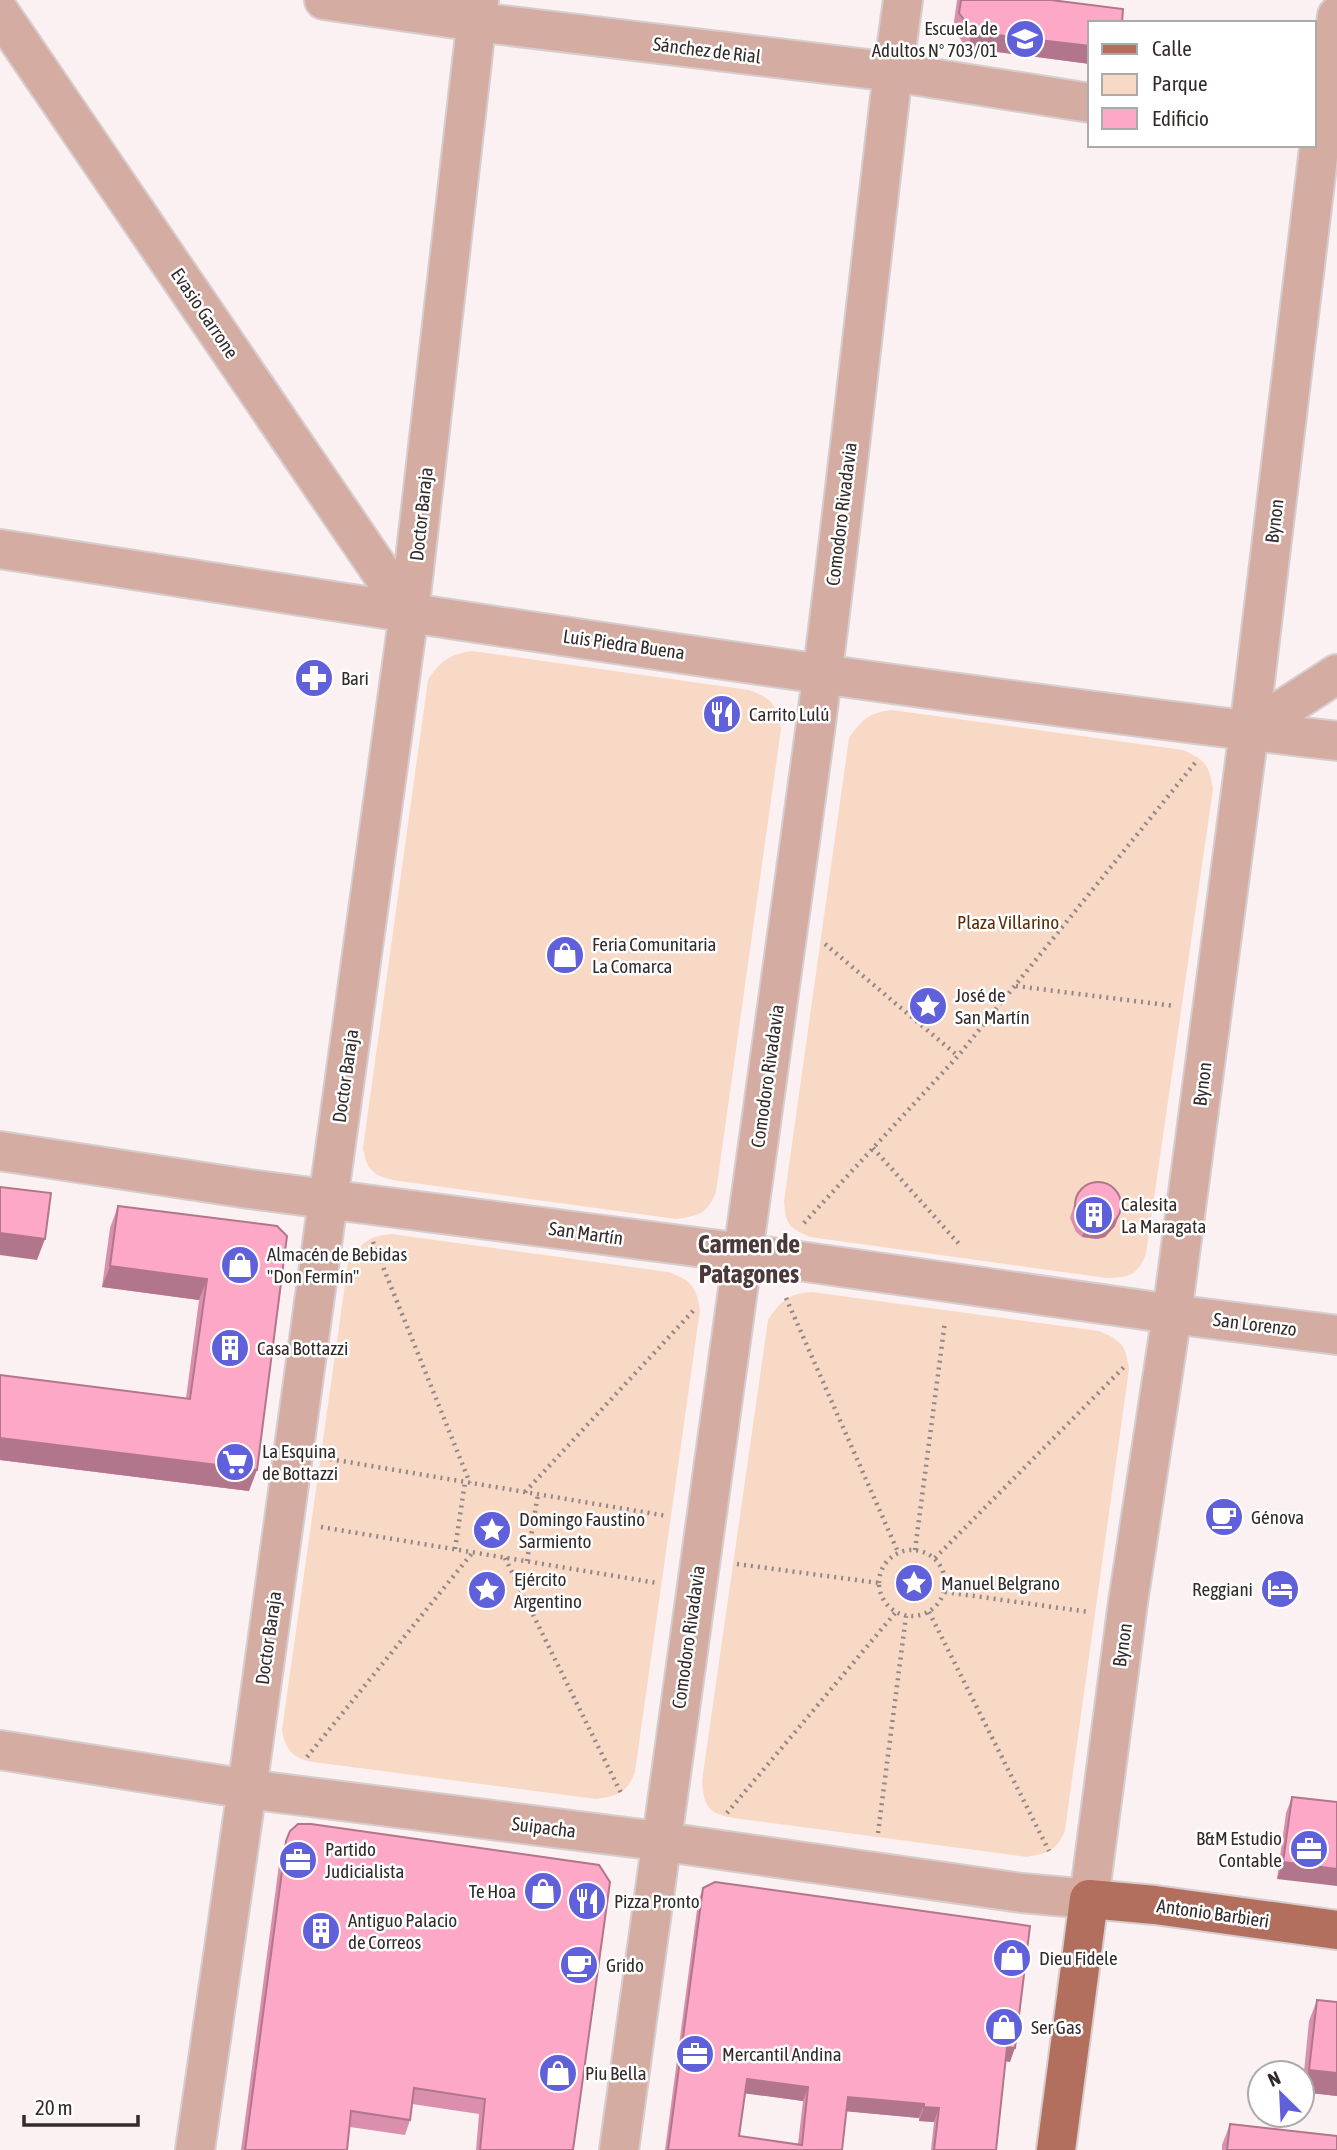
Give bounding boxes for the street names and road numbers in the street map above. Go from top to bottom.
street label: Sánchez de Rial [652,32,762,68]
street label: Evasio Garrone [167,264,243,362]
street label: Comodoro Rivadavia [821,441,861,587]
street label: Doctor Baraja [405,466,437,562]
street label: Bynon [1260,498,1288,544]
street label: Luis Piedra Buena [562,625,686,663]
street label: Comodoro Rivadavia [746,1003,788,1149]
street label: Doctor Baraja [328,1028,362,1124]
street label: Bynon [1188,1061,1216,1107]
street label: San Martín [547,1217,625,1249]
street label: San Lorenzo [1212,1308,1298,1340]
street label: Comodoro Rivadavia [667,1564,709,1710]
street label: Doctor Baraja [251,1590,285,1686]
street label: Bynon [1108,1622,1136,1668]
street label: Suipacha [511,1812,577,1842]
street label: Antonio Barbieri [1155,1894,1271,1932]

